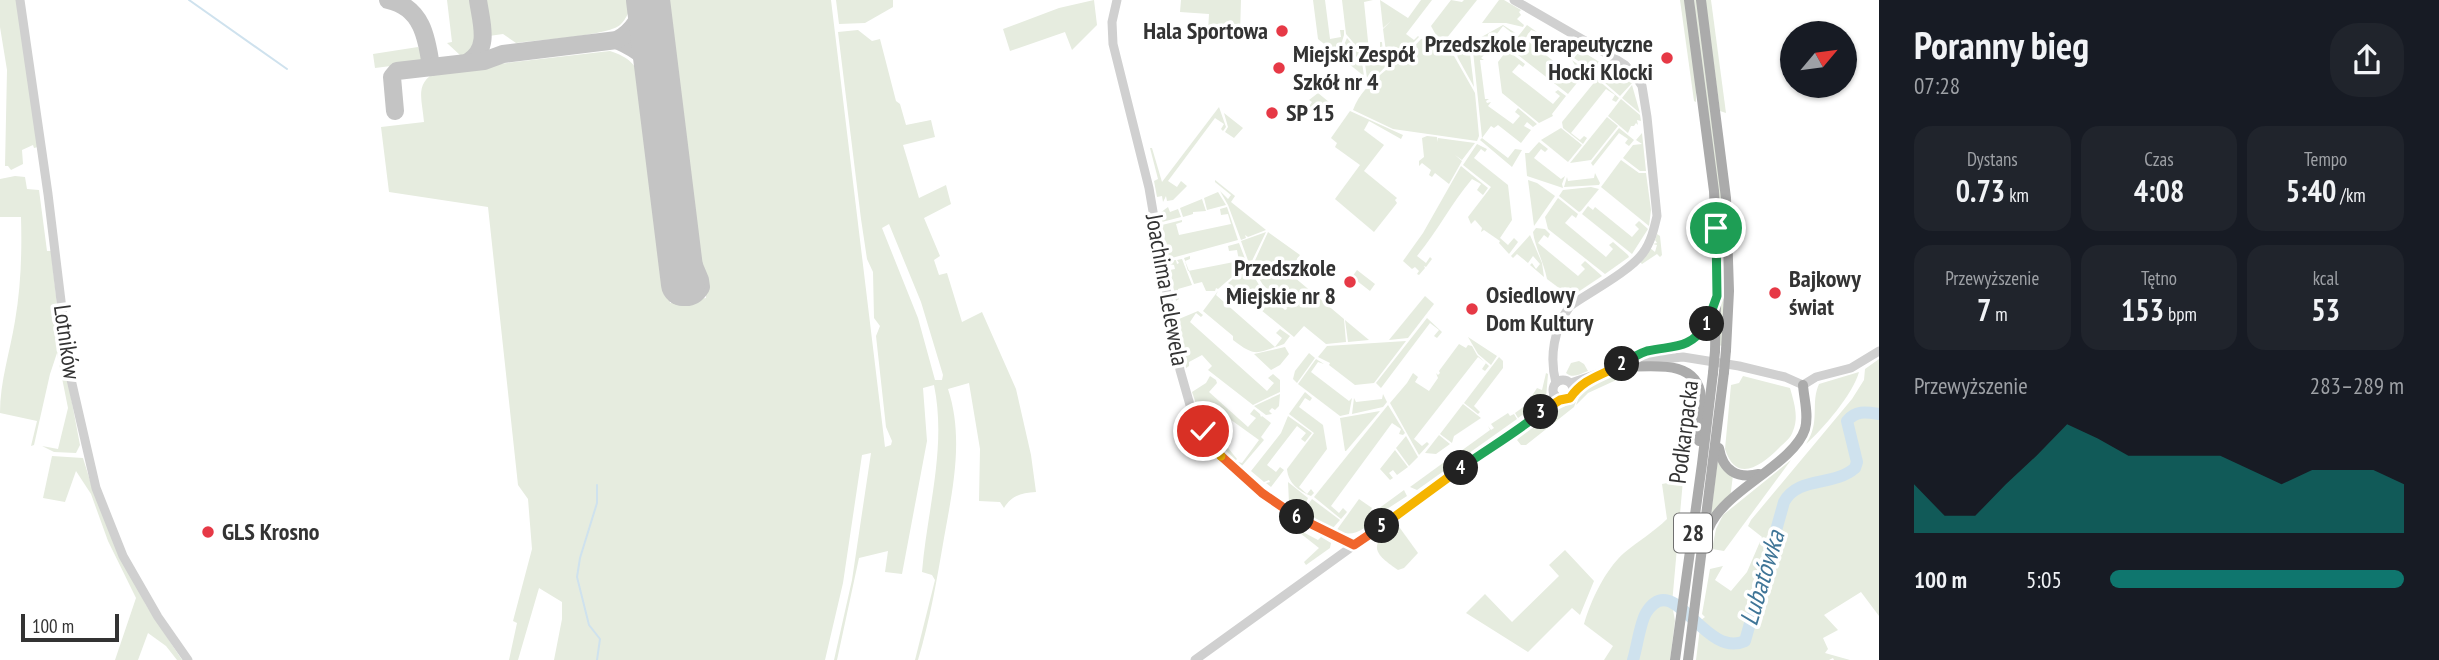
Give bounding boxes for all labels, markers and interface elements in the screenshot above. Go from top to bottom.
place label: Hala Sportowa [1143,15,1268,46]
text: Poranny bieg [1914,20,2089,69]
north arrow [1780,21,1857,98]
map controls [1780,21,1857,98]
marker: Hala Sportowa [1274,23,1290,39]
button: share [2330,23,2404,97]
place label: Przedszkole Terapeutyczne Hocki Klocki [1425,28,1653,87]
place label: Miejski Zespół Szkół nr 4 [1293,38,1416,97]
marker: Przedszkole Terapeutyczne Hocki Klocki [1659,50,1675,66]
marker: Miejski Zespół Szkół nr 4 [1271,60,1287,76]
text: 07:28 [1914,71,1960,100]
place label: SP 15 [1286,97,1335,128]
marker: SP 15 [1264,105,1280,121]
text: Dystans [1967,147,2018,171]
text: Czas [2144,147,2174,171]
text: Tempo [2304,147,2347,171]
text: 0.73 [1956,171,2005,210]
text: 4:08 [2134,171,2184,210]
text: 5:40 [2286,171,2336,210]
text: km [2005,183,2029,207]
text: /km [2336,183,2366,207]
pin [1686,198,1746,258]
icon: arrive [1697,209,1735,247]
street label: Joachima Lelewela [1139,211,1196,368]
place label: Przedszkole Miejskie nr 8 [1226,252,1336,311]
place label: Bajkowy świat [1789,263,1861,322]
text: Przewyższenie [1945,266,2039,290]
text: Tętno [2141,266,2177,290]
text: kcal [2313,266,2339,290]
marker: Przedszkole Miejskie nr 8 [1342,274,1358,290]
place label: Osiedlowy Dom Kultury [1486,279,1594,338]
marker: Bajkowy świat [1767,285,1783,301]
text: 7 [1977,290,1991,329]
text: 153 [2121,290,2164,329]
text: 53 [2311,290,2340,329]
marker: Osiedlowy Dom Kultury [1464,301,1480,317]
text: m [1991,302,2008,326]
text: bpm [2164,302,2197,326]
street label: Lotników [47,303,88,382]
pin: 1 [1690,306,1724,342]
text: 1 [1702,311,1711,335]
pin: 2 [1604,346,1640,382]
text: 2 [1617,351,1626,375]
text: Przewyższenie [1914,371,2028,400]
text: 283–289 m [2310,371,2404,400]
street label: Podkarpacka [1662,378,1705,485]
pin: 3 [1524,394,1558,430]
text: 3 [1536,399,1545,423]
pin [1173,401,1233,461]
icon: check [1184,412,1222,450]
pin: 4 [1444,450,1478,486]
text: 4 [1456,455,1465,479]
pin: 6 [1280,500,1314,534]
text: 6 [1292,504,1301,528]
pin: 5 [1364,508,1400,544]
text: 5 [1377,513,1386,537]
road number: 28 [1674,513,1712,552]
place label: GLS Krosno [222,516,320,547]
marker: GLS Krosno [200,524,216,540]
water label: Lubatówka [1732,525,1792,629]
text: 100 m [1914,565,1967,594]
text: 5:05 [2026,565,2062,594]
scale bar [21,611,119,643]
text: 100 m [32,614,74,638]

